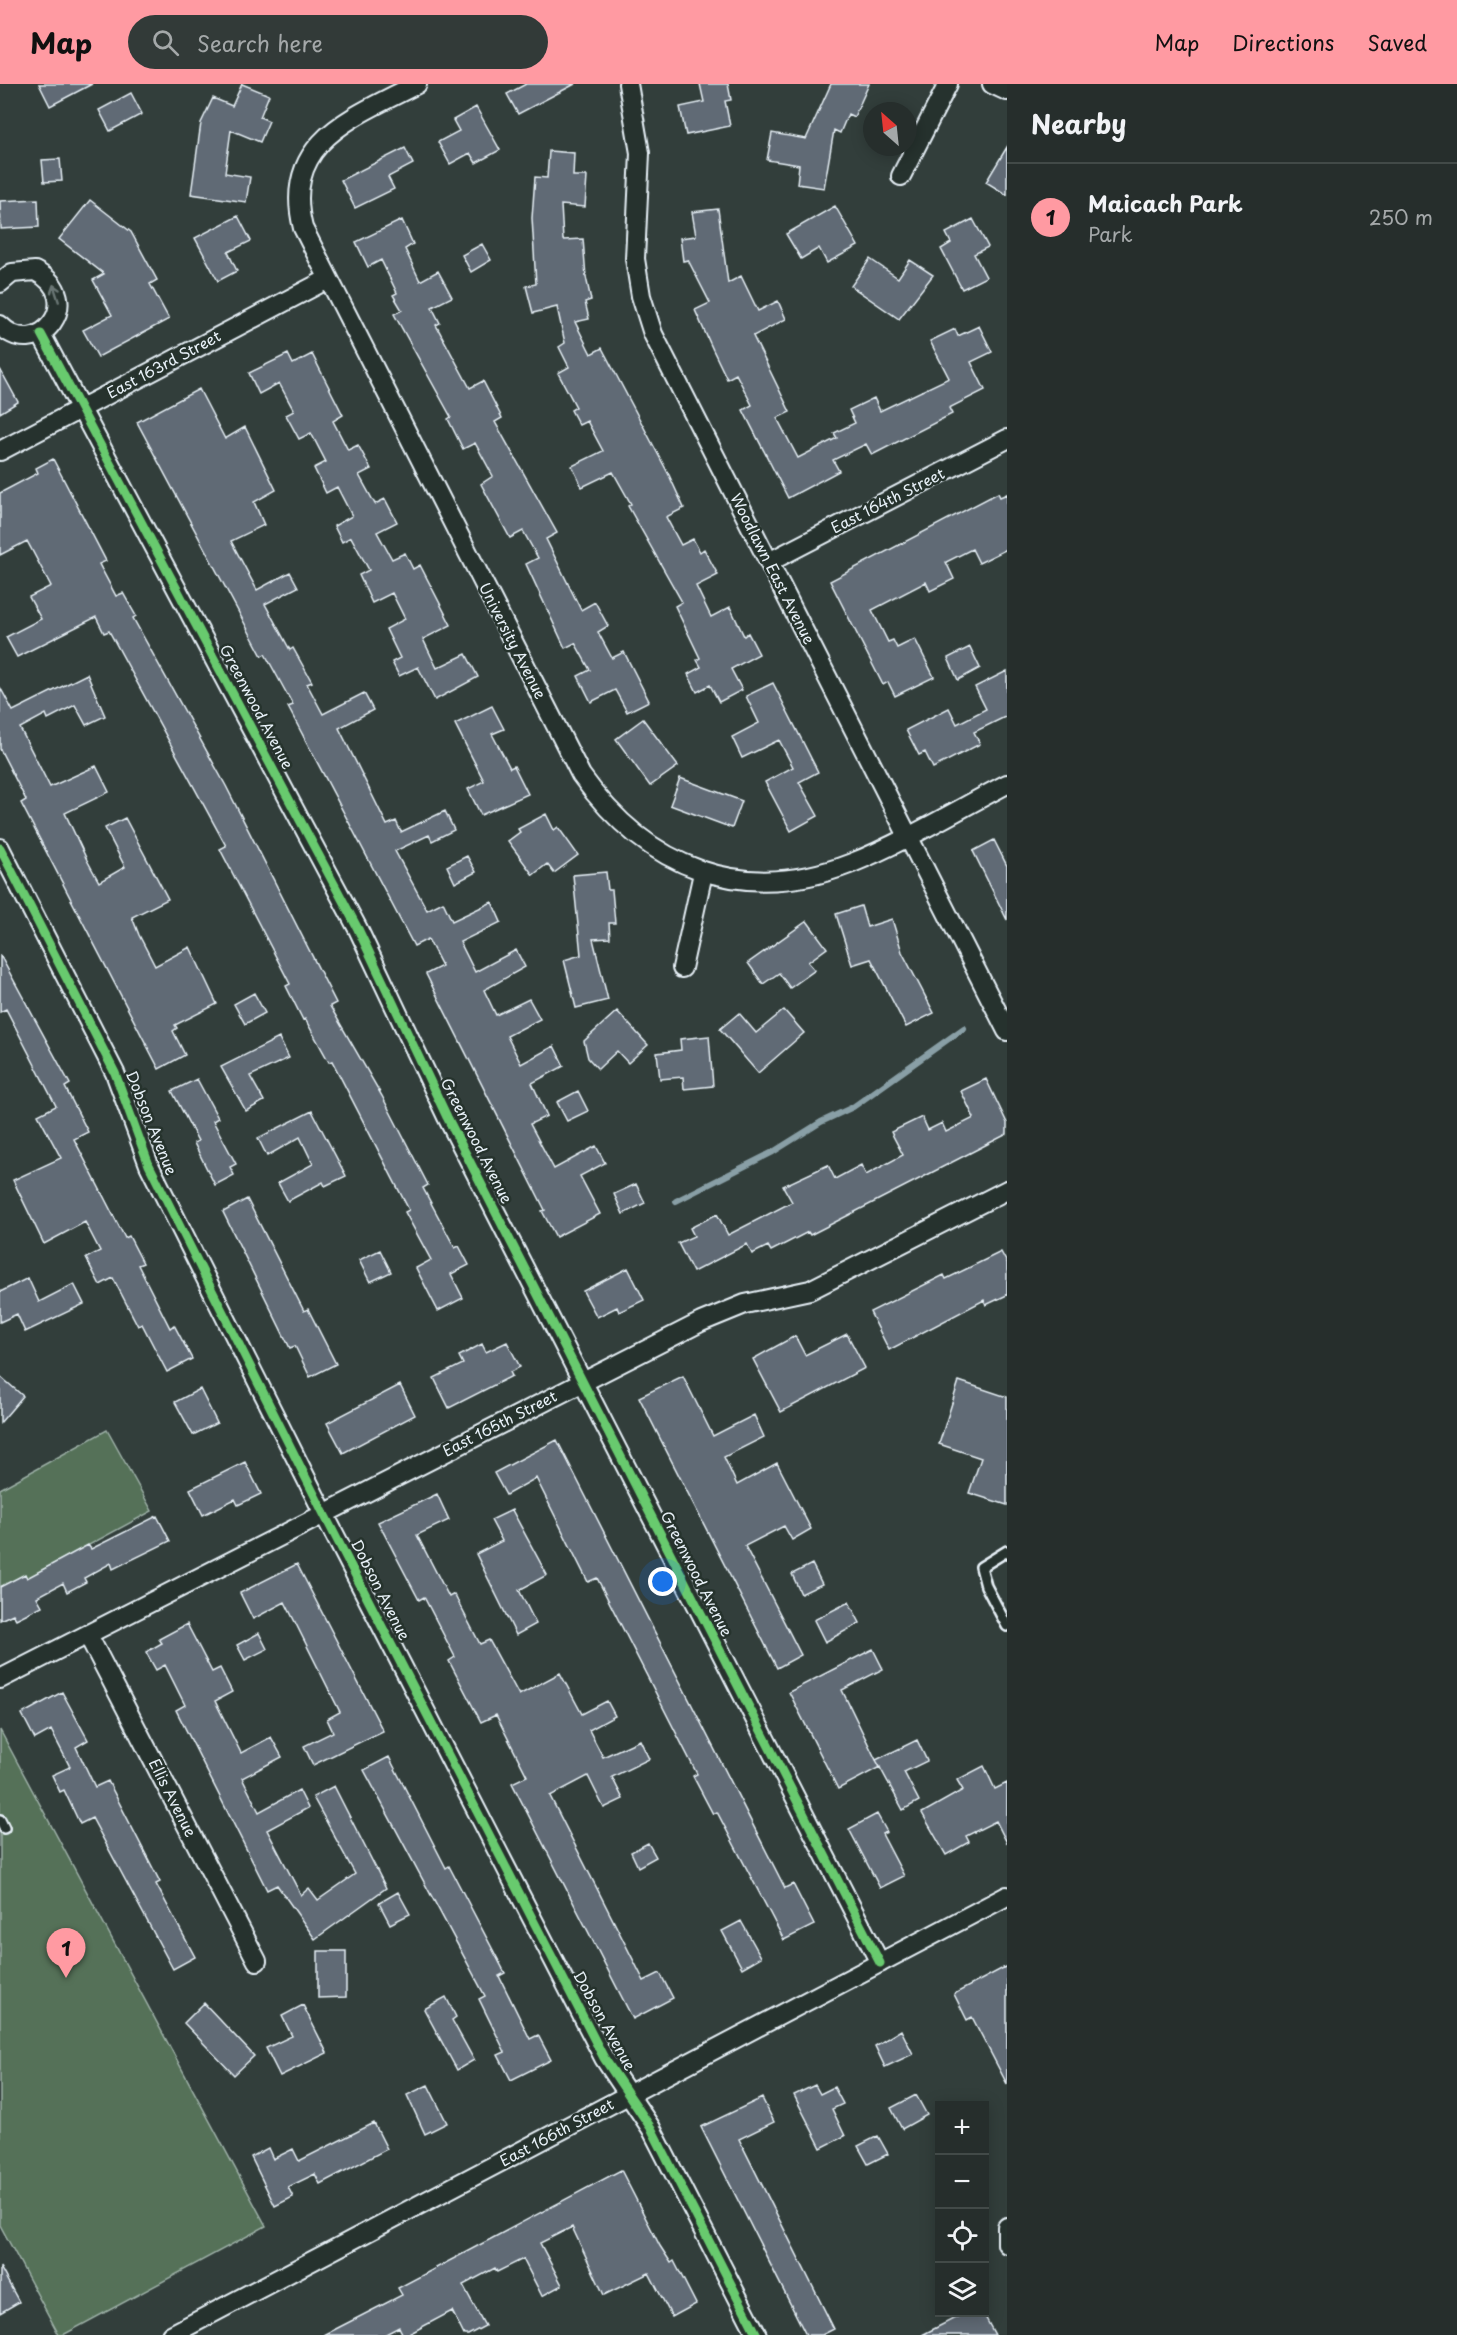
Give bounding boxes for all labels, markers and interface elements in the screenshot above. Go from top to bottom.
search box [128,15,548,69]
text: Map [30,21,92,64]
icon: search [149,26,182,59]
text: Search here [197,26,323,59]
text: Map [1154,26,1199,58]
text: Directions [1232,26,1334,58]
text: Saved [1367,26,1427,58]
north arrow [863,102,917,156]
text: Nearby [1031,104,1126,143]
text: Maicach Park [1088,186,1243,219]
text: 1 [1046,202,1055,232]
text: 250 m [1369,202,1433,232]
text: Park [1088,219,1133,249]
one-way arrow [49,285,60,303]
street label: East 163rd Street [102,324,225,404]
street label: East 164th Street [826,461,948,538]
street label: Woodlawn East Avenue [725,489,821,648]
street label: University Avenue [474,578,553,703]
street label: Greenwood Avenue [215,640,300,773]
street label: Dobson Avenue [121,1067,184,1178]
street label: Greenwood Avenue [436,1074,519,1207]
street label: East 165th Street [438,1384,561,1461]
street label: Greenwood Avenue [656,1507,739,1640]
street label: Dobson Avenue [346,1535,417,1644]
your location [648,1567,677,1596]
street label: Ellis Avenue [144,1754,203,1841]
pin: 1 [46,1928,86,1978]
street label: Dobson Avenue [568,1966,642,2074]
street label: East 166th Street [495,2092,617,2171]
map controls [935,2101,989,2317]
button: + [935,2101,989,2155]
button: − [935,2155,989,2209]
button: locate [935,2209,989,2263]
button: layers [935,2263,989,2317]

